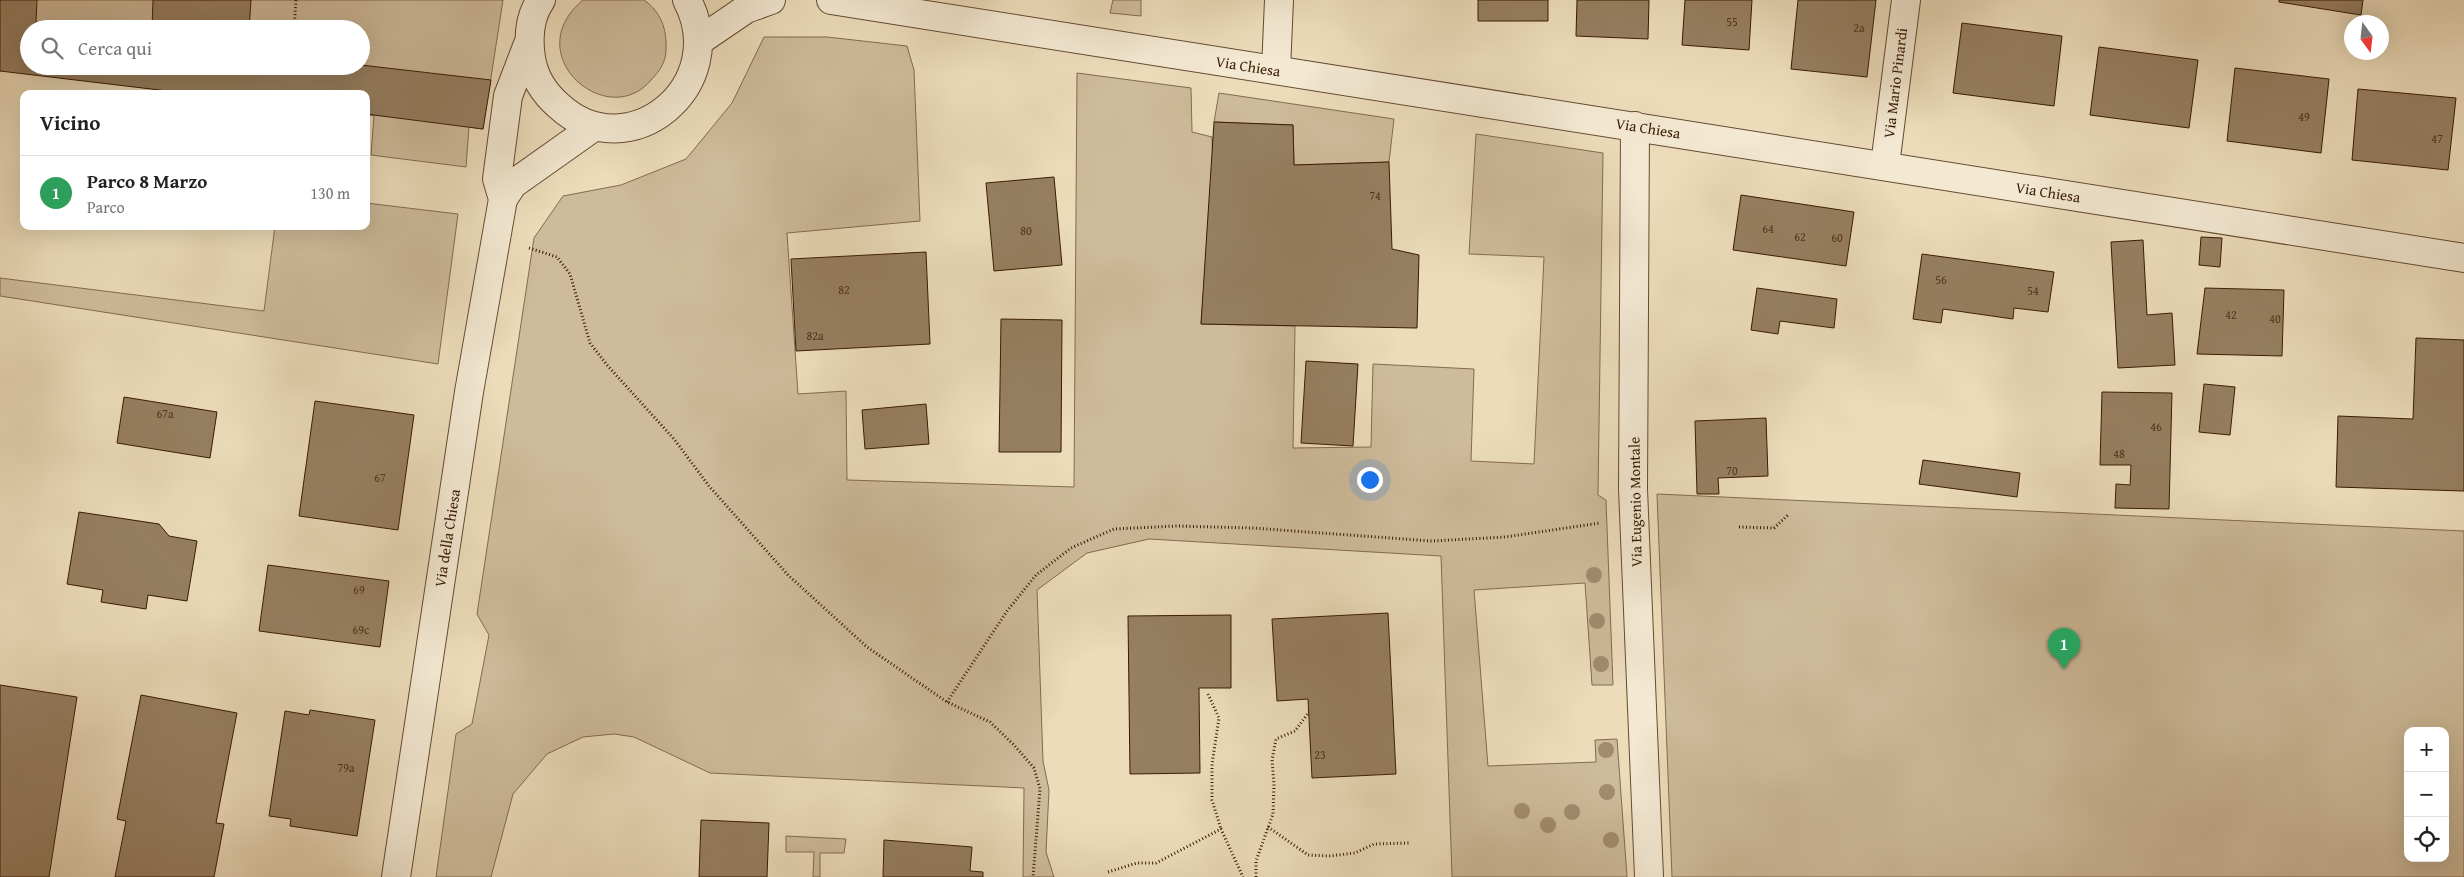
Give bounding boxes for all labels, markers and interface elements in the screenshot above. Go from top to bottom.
house number: 55 [1726,13,1738,30]
north arrow [2344,15,2389,60]
house number: 2a [1853,19,1865,36]
search box [20,20,370,75]
street label: Via Mario Pinardi [1878,27,1912,139]
icon: search [38,34,66,62]
text: Cerca qui [78,34,152,62]
street label: Via Chiesa [1214,51,1282,81]
text: Vicino [40,107,100,138]
house number: 49 [2298,108,2310,125]
street label: Via Chiesa [1614,113,1682,143]
house number: 47 [2431,130,2443,147]
text: Parco 8 Marzo [87,167,207,195]
street label: Via Chiesa [2014,177,2082,207]
text: 1 [52,181,60,205]
text: 130 m [310,181,350,205]
house number: 74 [1369,187,1381,204]
text: Parco [87,195,125,219]
house number: 64 [1762,220,1774,237]
house number: 80 [1020,222,1032,239]
house number: 62 [1794,228,1806,245]
house number: 60 [1831,229,1843,246]
house number: 56 [1935,271,1947,288]
house number: 82 [838,281,850,298]
house number: 54 [2027,282,2039,299]
house number: 42 [2225,306,2237,323]
house number: 40 [2269,310,2281,327]
house number: 82a [806,327,824,344]
house number: 67a [156,405,174,422]
house number: 46 [2150,418,2162,435]
street label: Via Eugenio Montale [1623,437,1647,567]
house number: 48 [2113,445,2125,462]
house number: 70 [1726,462,1738,479]
your location [1357,467,1383,493]
house number: 67 [374,469,386,486]
street label: Via della Chiesa [429,487,465,589]
house number: 69 [353,581,365,598]
house number: 69c [353,621,370,638]
pin: 1 [2048,628,2080,669]
map controls [2404,727,2449,862]
button: + [2404,727,2449,772]
house number: 23 [1314,746,1326,763]
house number: 79a [337,759,355,776]
button: − [2404,772,2449,817]
button: locate [2404,817,2449,862]

